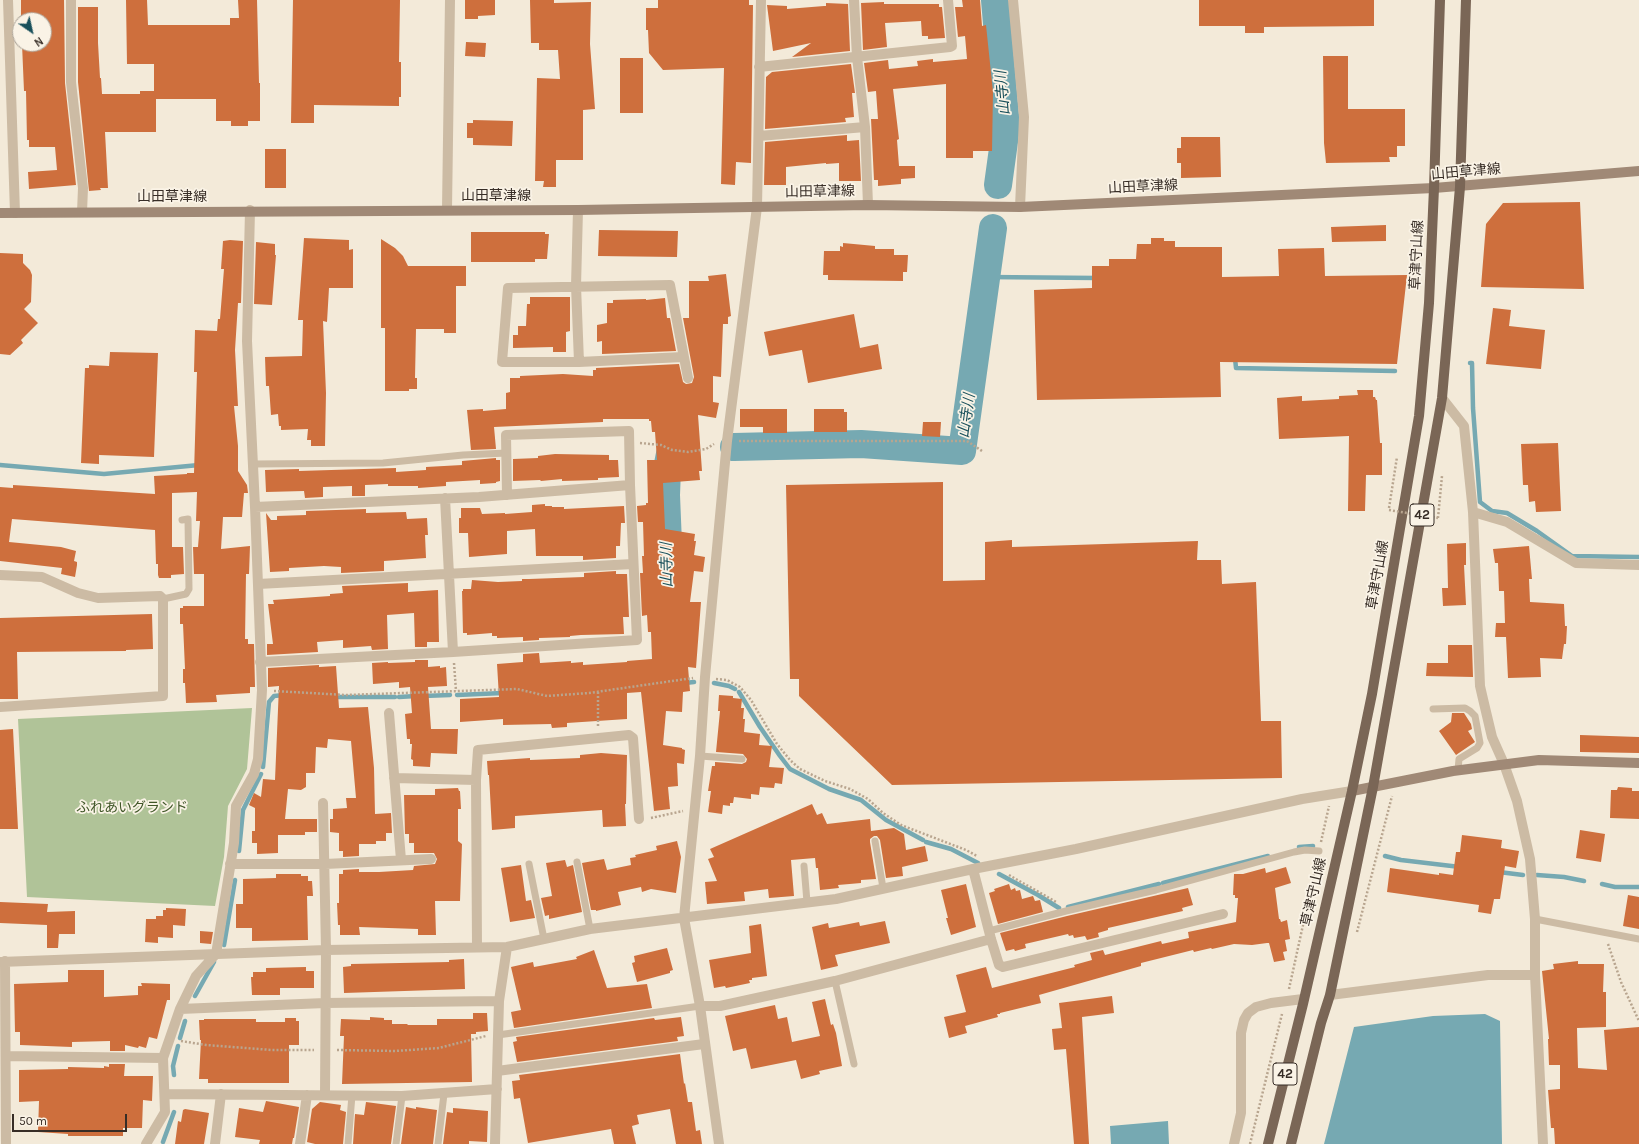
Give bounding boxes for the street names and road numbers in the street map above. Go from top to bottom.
street label: 山田草津線 [1430,161,1502,183]
street label: 山田草津線 [1108,177,1178,197]
street label: 山田草津線 [785,183,855,201]
street label: 山田草津線 [461,188,531,204]
street label: 山田草津線 [137,189,207,205]
street label: 草津守山線 [1407,220,1427,290]
road number: 42 [1410,504,1434,526]
street label: 草津守山線 [1364,539,1392,611]
street label: 草津守山線 [1298,856,1330,928]
road number: 42 [1273,1063,1297,1085]

